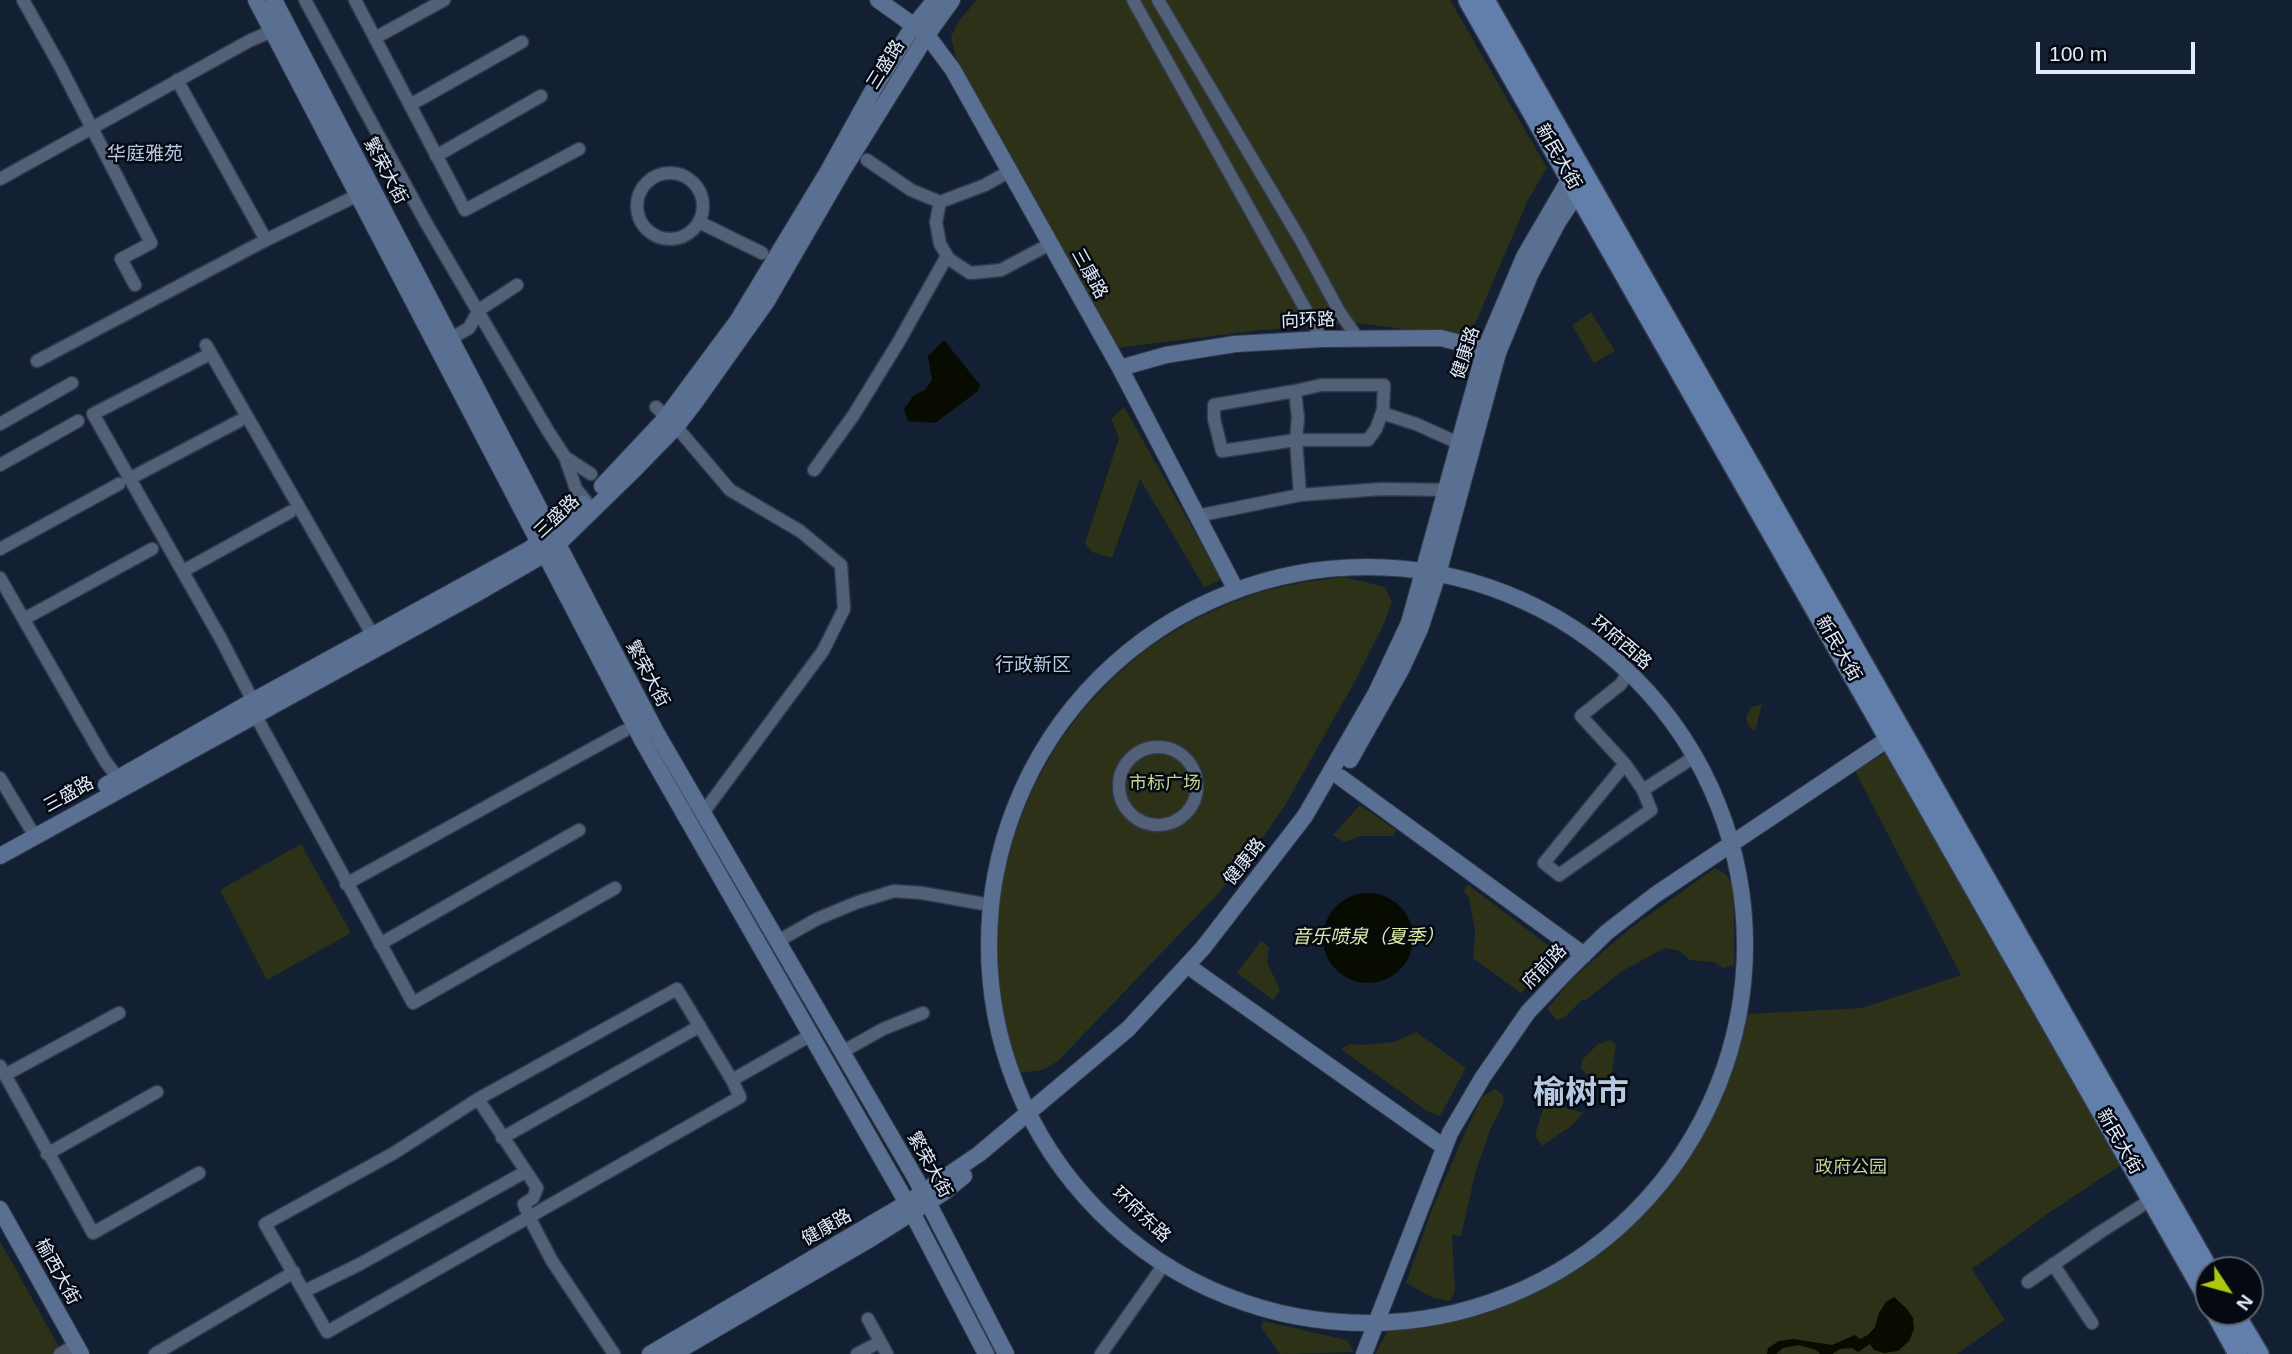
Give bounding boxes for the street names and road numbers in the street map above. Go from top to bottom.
street label: 三盛路 [863,36,909,94]
street label: 新民大街 [1531,120,1585,194]
street label: 繁荣大街 [359,134,411,208]
street label: 三康路 [1066,245,1112,303]
street label: 向环路 [1281,309,1335,333]
street label: 健康路 [1447,324,1485,382]
street label: 三盛路 [530,491,584,543]
street label: 环府西路 [1586,612,1656,674]
street label: 新民大街 [1811,612,1865,686]
street label: 繁荣大街 [621,637,673,711]
street label: 三盛路 [40,772,98,818]
street label: 健康路 [1220,834,1270,890]
street label: 府前路 [1518,940,1572,994]
street label: 新民大街 [2092,1105,2146,1179]
street label: 繁荣大街 [902,1128,956,1202]
street label: 环府东路 [1107,1183,1175,1247]
street label: 健康路 [798,1205,856,1251]
street label: 榆西大街 [30,1235,84,1309]

